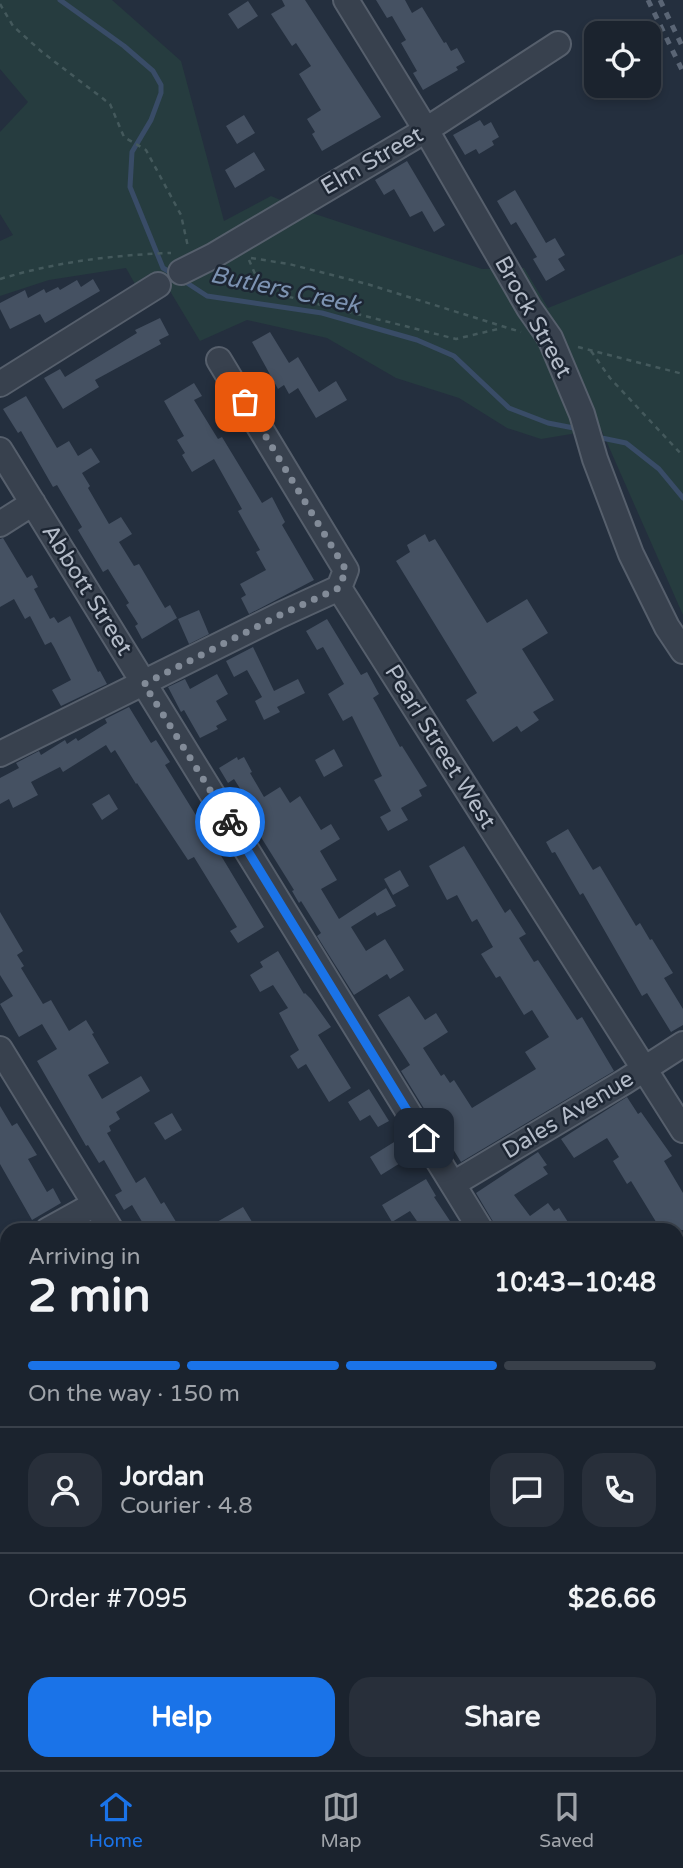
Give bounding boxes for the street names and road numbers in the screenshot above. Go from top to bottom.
street label: Elm Street [316,120,428,201]
street label: Brock Street [488,251,578,383]
street label: Abbott Street [36,519,139,661]
street label: Pearl Street West [378,660,502,834]
street label: Dales Avenue [497,1065,639,1165]

